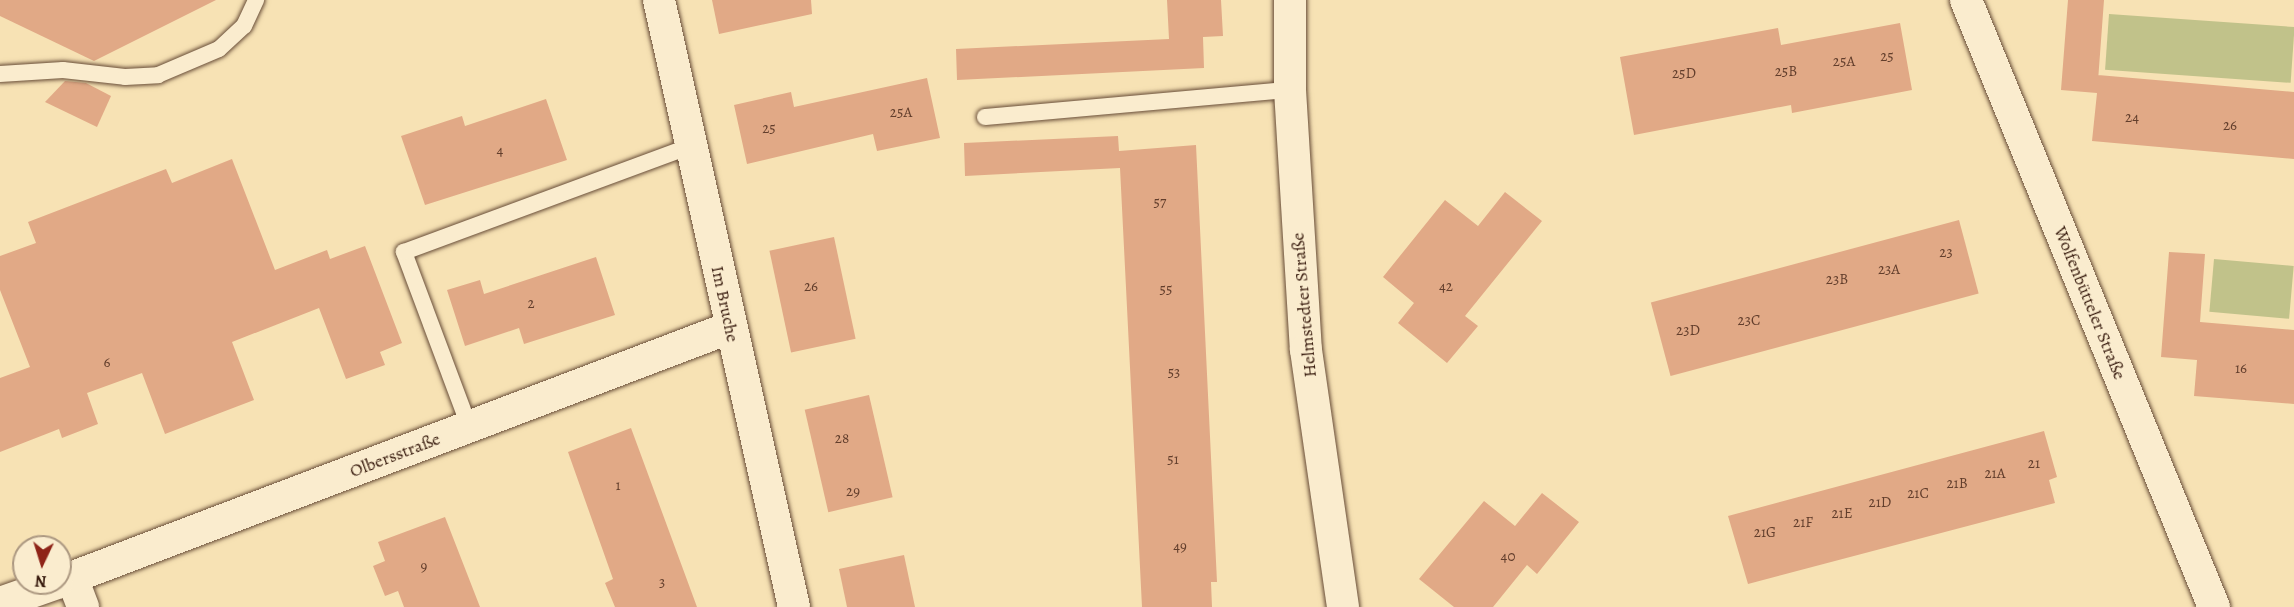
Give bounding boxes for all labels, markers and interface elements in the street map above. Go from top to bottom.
house number: 25 [1880,48,1894,66]
house number: 25A [1833,53,1855,71]
house number: 25B [1775,63,1797,81]
house number: 25D [1672,65,1696,83]
house number: 25A [890,104,912,122]
house number: 24 [2125,109,2139,127]
house number: 26 [2223,117,2237,135]
house number: 25 [762,120,776,138]
house number: 4 [497,142,503,160]
house number: 57 [1154,194,1166,212]
street label: Wolfenbütteler Straße [2049,223,2131,383]
street label: Helmstedter Straße [1287,232,1321,378]
house number: 23 [1939,244,1953,262]
house number: 23A [1878,261,1900,279]
street label: Im Bruche [706,264,744,344]
house number: 23B [1826,271,1848,289]
house number: 26 [804,278,818,296]
house number: 42 [1439,278,1453,296]
house number: 55 [1160,281,1172,299]
house number: 2 [527,295,535,313]
house number: 23C [1738,312,1760,330]
house number: 23D [1676,322,1700,340]
house number: 6 [104,354,110,372]
house number: 16 [2235,360,2247,378]
house number: 53 [1168,364,1180,382]
street label: Olbersstraße [347,428,443,482]
house number: 28 [835,430,849,448]
house number: 51 [1167,451,1179,469]
house number: 21 [2028,455,2040,473]
house number: 21A [1984,465,2006,483]
house number: 21B [1946,475,1968,493]
house number: 1 [615,477,621,495]
house number: 29 [846,483,860,501]
house number: 21C [1907,485,1929,503]
house number: 21D [1869,494,1891,512]
house number: 21E [1831,505,1853,523]
house number: 21F [1793,514,1813,532]
house number: 21G [1754,524,1776,542]
north arrow [12,535,72,595]
house number: 49 [1173,538,1187,556]
house number: 40 [1501,548,1515,566]
house number: 9 [421,558,427,576]
text: N [34,570,47,592]
house number: 3 [659,574,665,592]

